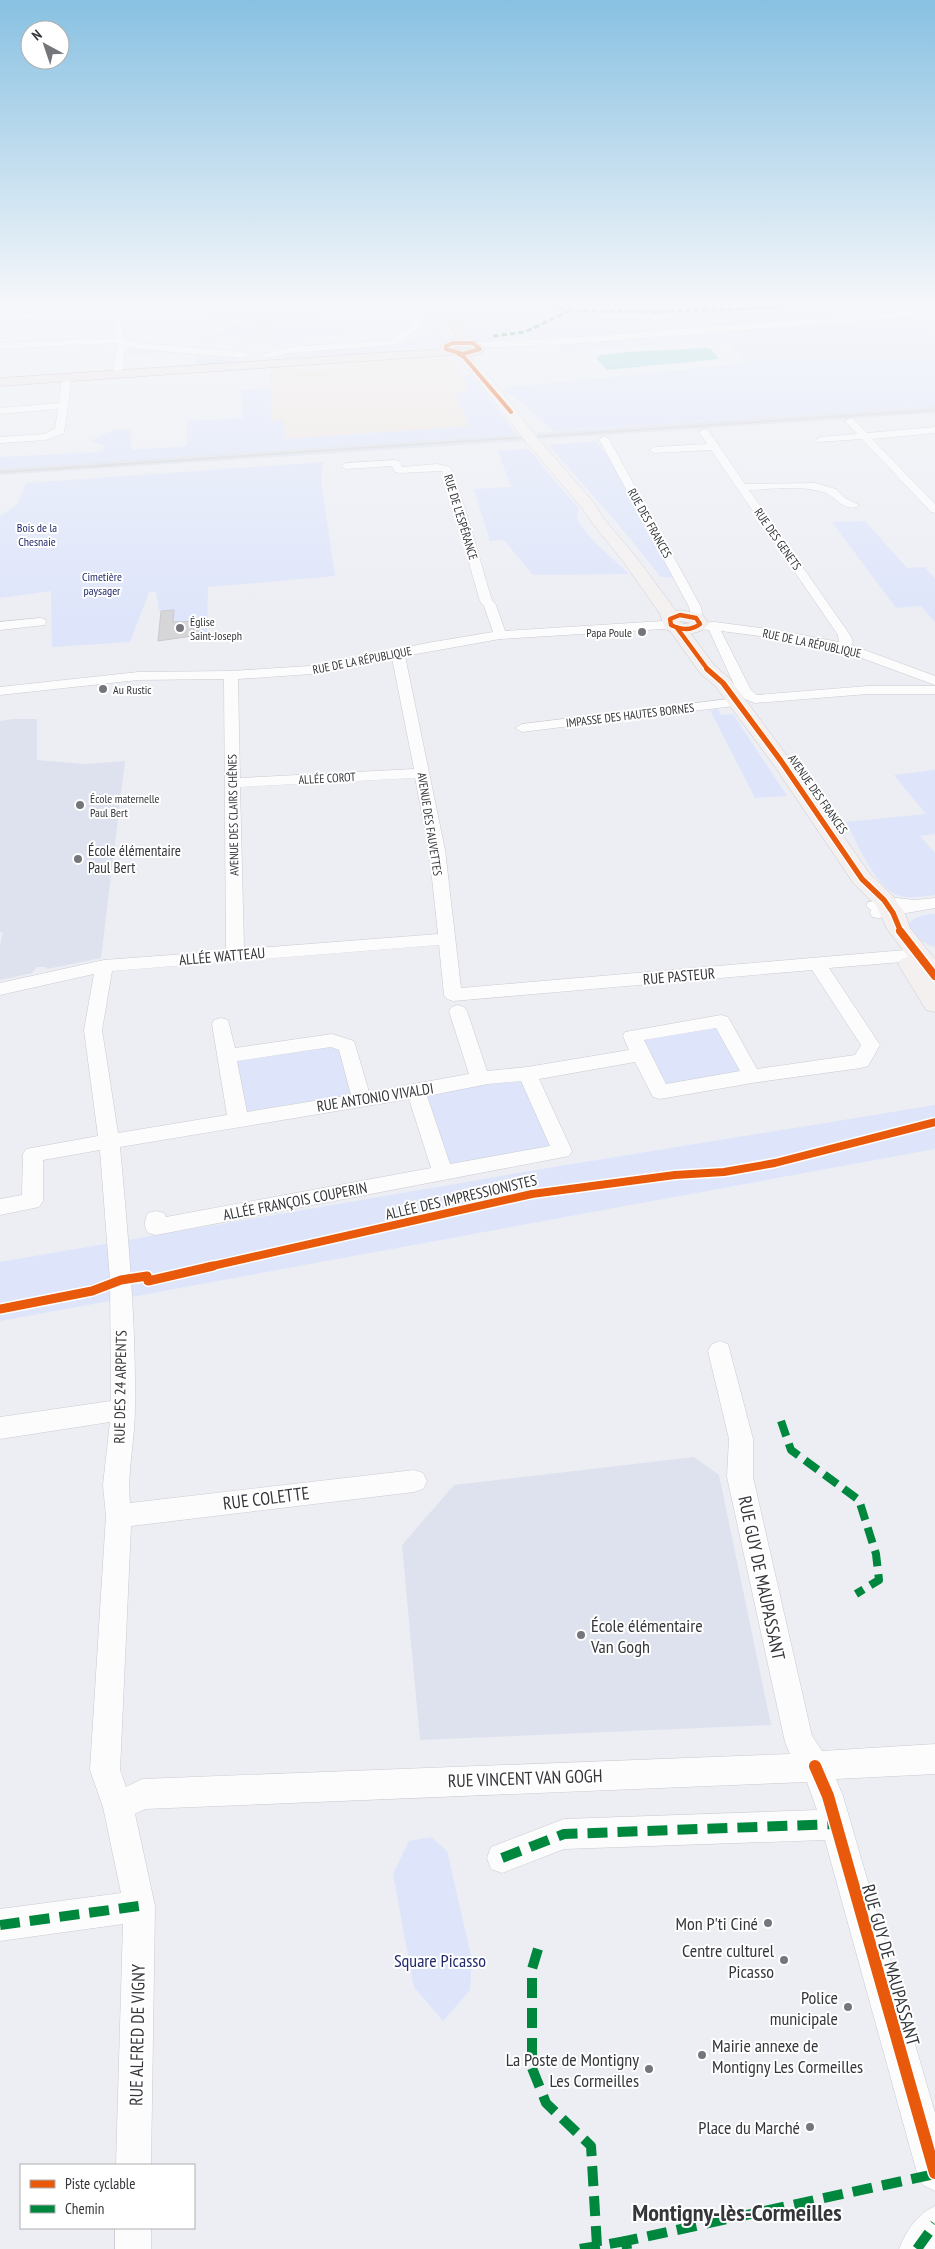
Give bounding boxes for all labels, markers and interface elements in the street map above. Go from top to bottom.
north arrow [20,20,70,70]
text: N [28,26,45,44]
street label: RUE DE L'ESPÉRANCE [441,472,481,562]
street label: RUE DES FRANCES [625,486,675,560]
street label: RUE DES GENETS [751,505,805,573]
park label: Bois de la Chesnaie [17,520,57,549]
park label: Cimetière paysager [82,569,122,598]
place label: Église Saint-Joseph [190,614,242,643]
marker: Église Saint-Joseph [174,622,186,634]
place label: Papa Poule [586,625,632,640]
street label: RUE DE LA RÉPUBLIQUE [761,625,863,661]
marker: Papa Poule [636,626,648,638]
street label: RUE DE LA RÉPUBLIQUE [311,643,413,677]
place label: Au Rustic [113,682,152,697]
marker: Au Rustic [97,683,109,695]
street label: IMPASSE DES HAUTES BORNES [565,700,695,730]
street label: AVENUE DES FRANCES [785,751,851,837]
street label: AVENUE DES CLAIRS CHÊNES [224,754,242,876]
street label: ALLÉE COROT [298,769,357,787]
street label: AVENUE DES FAUVETTES [414,771,446,877]
place label: École maternelle Paul Bert [90,791,160,820]
marker: École maternelle Paul Bert [74,799,86,811]
place label: École élémentaire Paul Bert [88,841,181,877]
marker: École élémentaire Paul Bert [72,853,84,865]
street label: ALLÉE WATTEAU [178,943,266,969]
street label: RUE PASTEUR [642,963,716,989]
street label: RUE ANTONIO VIVALDI [315,1078,435,1116]
street label: ALLÉE DES IMPRESSIONISTES [383,1170,539,1224]
street label: ALLÉE FRANÇOIS COUPERIN [221,1178,369,1224]
street label: RUE DES 24 ARPENTS [110,1330,130,1444]
street label: RUE COLETTE [222,1481,310,1515]
street label: RUE GUY DE MAUPASSANT [733,1494,791,1662]
place label: École élémentaire Van Gogh [590,1614,703,1658]
marker: École élémentaire Van Gogh [575,1629,587,1641]
street label: RUE VINCENT VAN GOGH [447,1764,603,1792]
street label: RUE GUY DE MAUPASSANT [857,1882,925,2048]
place label: Mon P'ti Ciné [676,1912,758,1935]
marker: Mon P'ti Ciné [762,1917,774,1929]
place label: Centre culturel Picasso [682,1939,775,1983]
park label: Square Picasso [394,1949,486,1972]
marker: Centre culturel Picasso [778,1954,790,1966]
street label: RUE ALFRED DE VIGNY [124,1963,150,2106]
place label: Police municipale [770,1986,838,2030]
marker: Police municipale [842,2001,854,2013]
place label: Mairie annexe de Montigny Les Cormeilles [712,2034,863,2078]
place label: La Poste de Montigny Les Cormeilles [506,2048,639,2092]
marker: Mairie annexe de Montigny Les Cormeilles [696,2049,708,2061]
marker: La Poste de Montigny Les Cormeilles [643,2063,655,2075]
place label: Place du Marché [698,2116,800,2139]
marker: Place du Marché [804,2121,816,2133]
legend [20,2164,195,2229]
text: Piste cyclable [65,2174,135,2193]
district label: Montigny-lès-Cormeilles [632,2197,842,2228]
text: Chemin [65,2199,104,2218]

